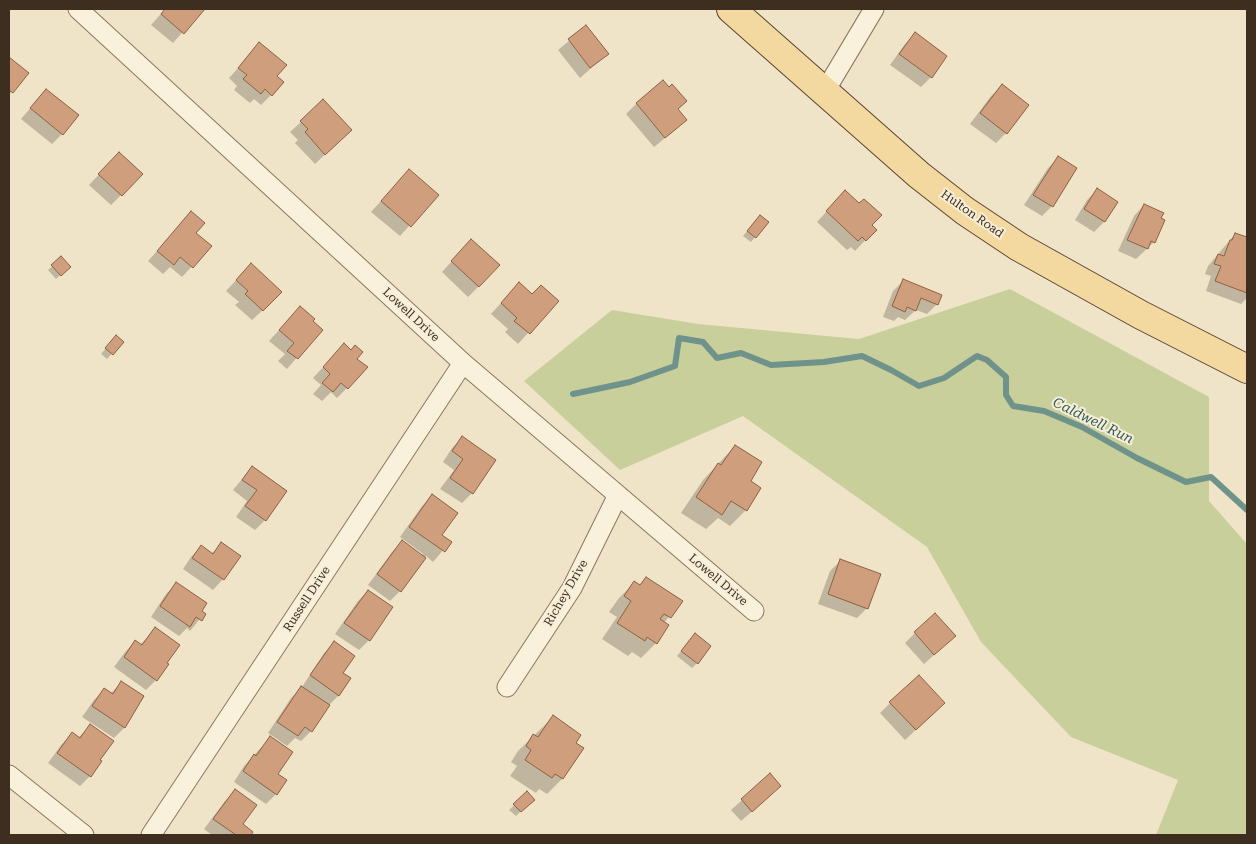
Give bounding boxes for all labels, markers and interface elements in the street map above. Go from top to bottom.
street label: Hulton Road [938,187,1006,241]
street label: Lowell Drive [380,285,442,345]
water label: Caldwell Run [1050,394,1136,448]
street label: Lowell Drive [686,551,750,609]
street label: Richey Drive [541,557,591,629]
street label: Russell Drive [281,564,333,634]

